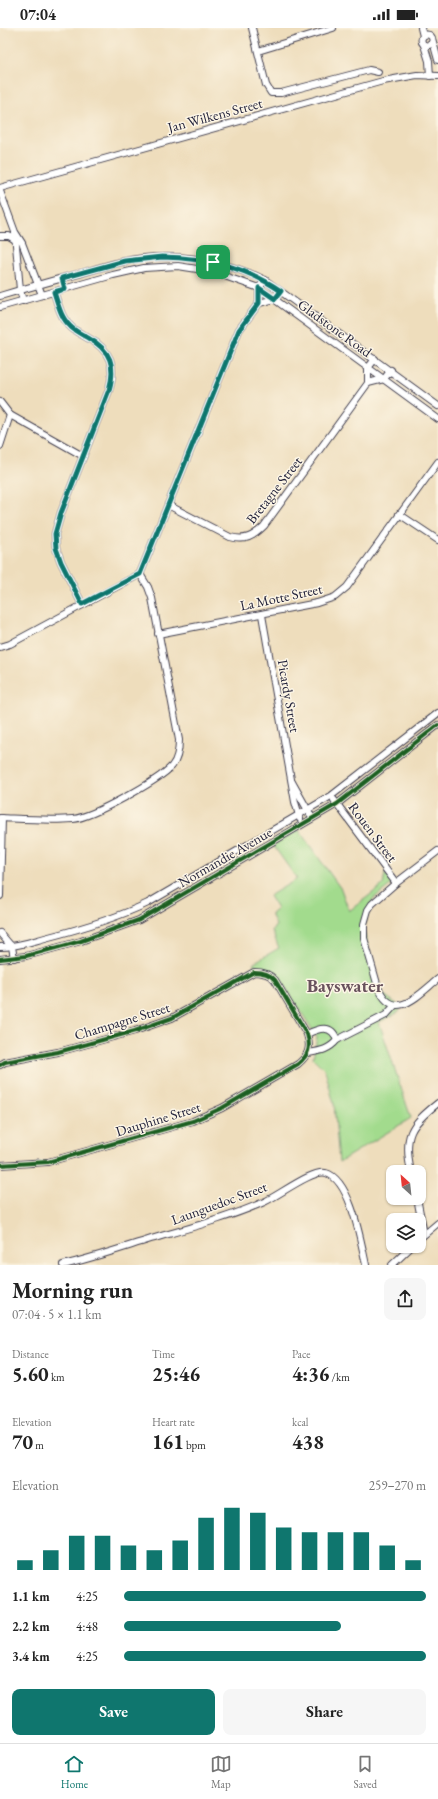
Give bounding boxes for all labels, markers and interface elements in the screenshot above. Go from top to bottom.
text: 07:04 [20,5,56,24]
street label: Jan Wilkens Street [165,94,265,137]
pin [196,245,230,279]
icon: arrive [202,251,224,273]
street label: Gladstone Road [294,295,376,361]
street label: Bretagne Street [242,452,306,527]
street label: La Motte Street [238,579,324,614]
street label: Picardy Street [274,658,304,734]
street label: Rouen Street [345,798,402,866]
street label: Normandie Avenue [175,823,276,891]
district label: Bayswater [307,974,384,997]
street label: Champagne Street [72,998,172,1044]
street label: Dauphine Street [113,1097,203,1140]
north arrow [386,1165,426,1205]
map controls [386,1165,426,1253]
street label: Launguedoc Street [169,1177,270,1229]
button: layers [386,1213,426,1253]
text: Morning run [12,1276,133,1305]
button: share [384,1278,426,1320]
text: 07:04 · 5 × 1.1 km [12,1306,102,1323]
text: Distance [12,1347,49,1361]
text: Time [152,1347,175,1361]
text: Pace [292,1347,310,1361]
text: 5.60 [12,1361,49,1387]
text: 25:46 [152,1361,200,1387]
text: 4:36 [292,1361,329,1387]
text: km [49,1370,65,1384]
text: /km [329,1370,350,1384]
text: Elevation [12,1415,52,1429]
text: Heart rate [152,1415,195,1429]
text: kcal [292,1415,309,1429]
text: 70 [12,1429,33,1455]
text: 161 [152,1429,184,1455]
text: 438 [292,1429,324,1455]
text: m [33,1438,44,1452]
text: bpm [184,1438,206,1452]
text: Elevation [12,1477,59,1494]
text: 259–270 m [369,1477,426,1494]
text: 1.1 km [12,1588,50,1605]
text: 4:25 [76,1588,98,1605]
text: 2.2 km [12,1618,50,1635]
text: 4:48 [76,1618,98,1635]
text: 3.4 km [12,1648,50,1665]
text: 4:25 [76,1648,98,1665]
button: Save [12,1689,215,1735]
button: Share [223,1689,426,1735]
tab: Home [61,1753,88,1791]
tab: Map [210,1753,232,1791]
tab: Saved [354,1753,377,1791]

